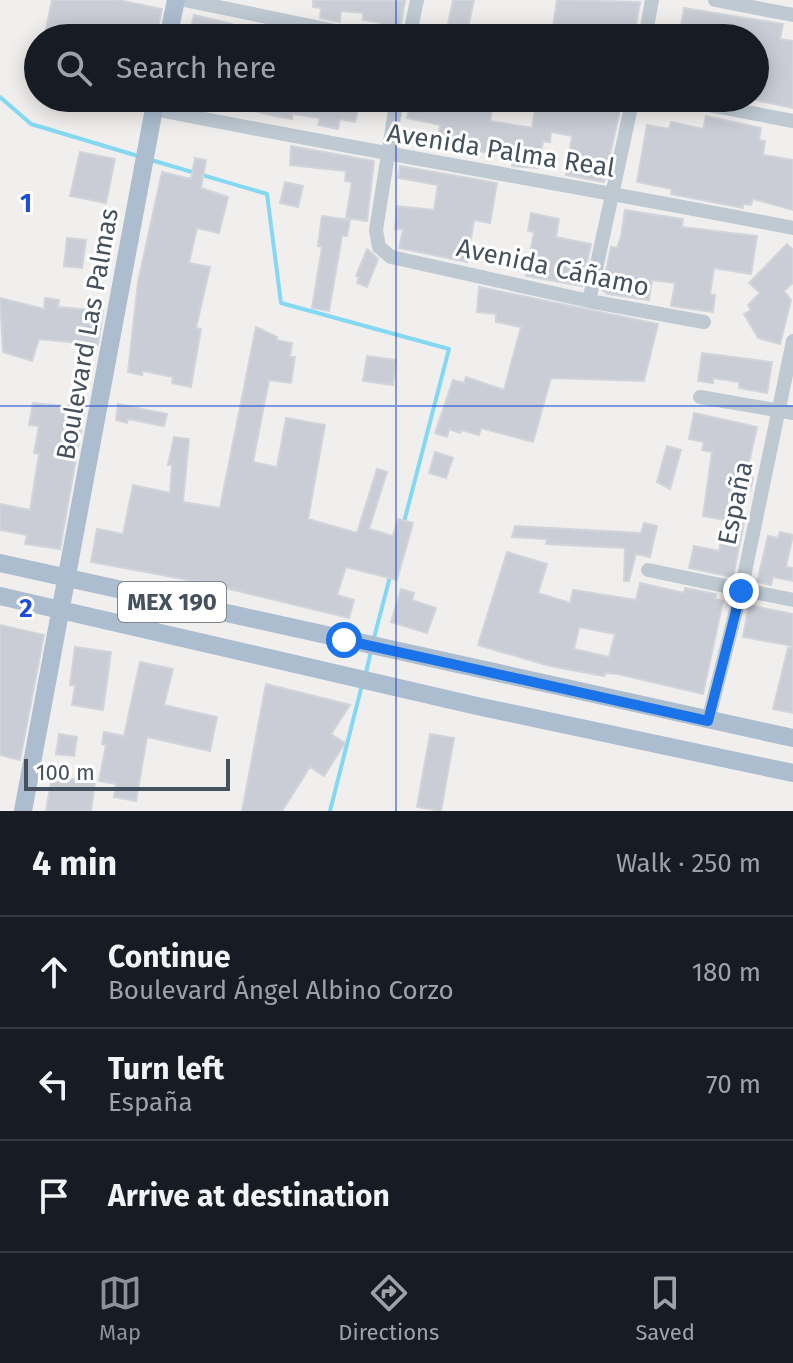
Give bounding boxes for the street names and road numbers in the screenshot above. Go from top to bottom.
street label: Avenida Palma Real [385,117,617,184]
street label: Boulevard Las Palmas [50,206,125,462]
street label: Avenida Cáñamo [454,232,652,303]
street label: España [712,458,759,548]
road number: MEX 190 [118,582,226,622]

